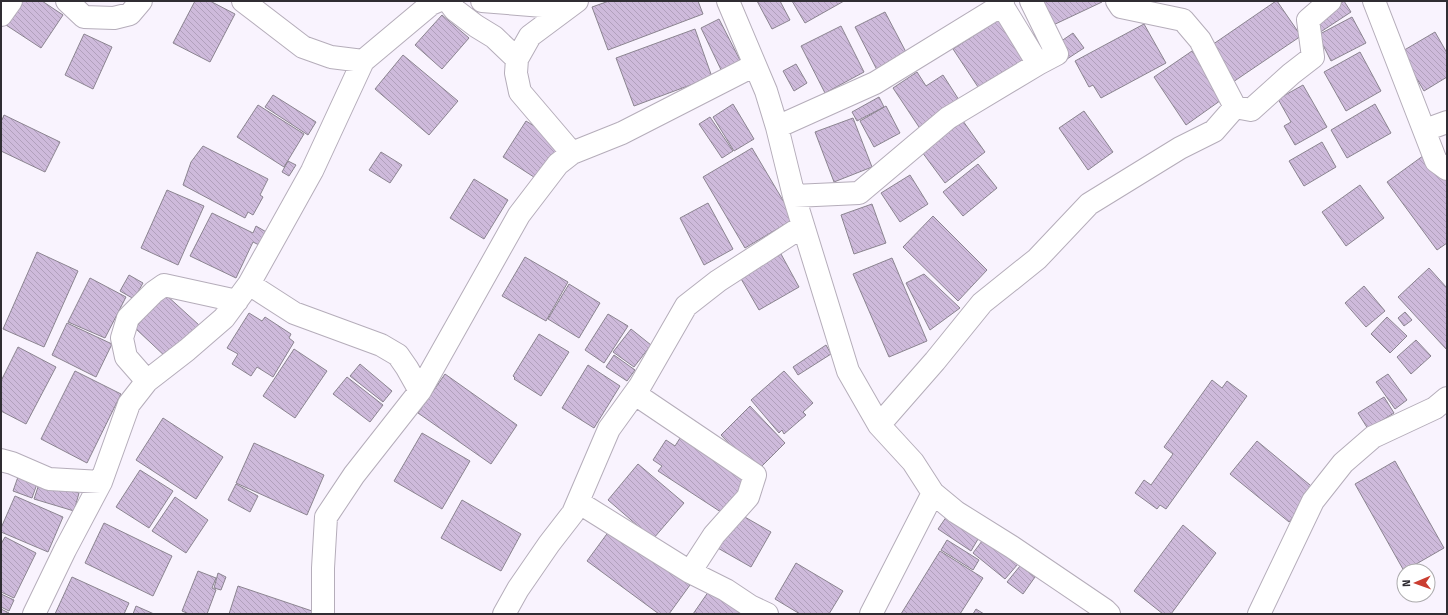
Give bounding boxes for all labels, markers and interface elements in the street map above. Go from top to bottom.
north arrow [1396,563,1436,603]
text: N [1400,579,1413,587]

